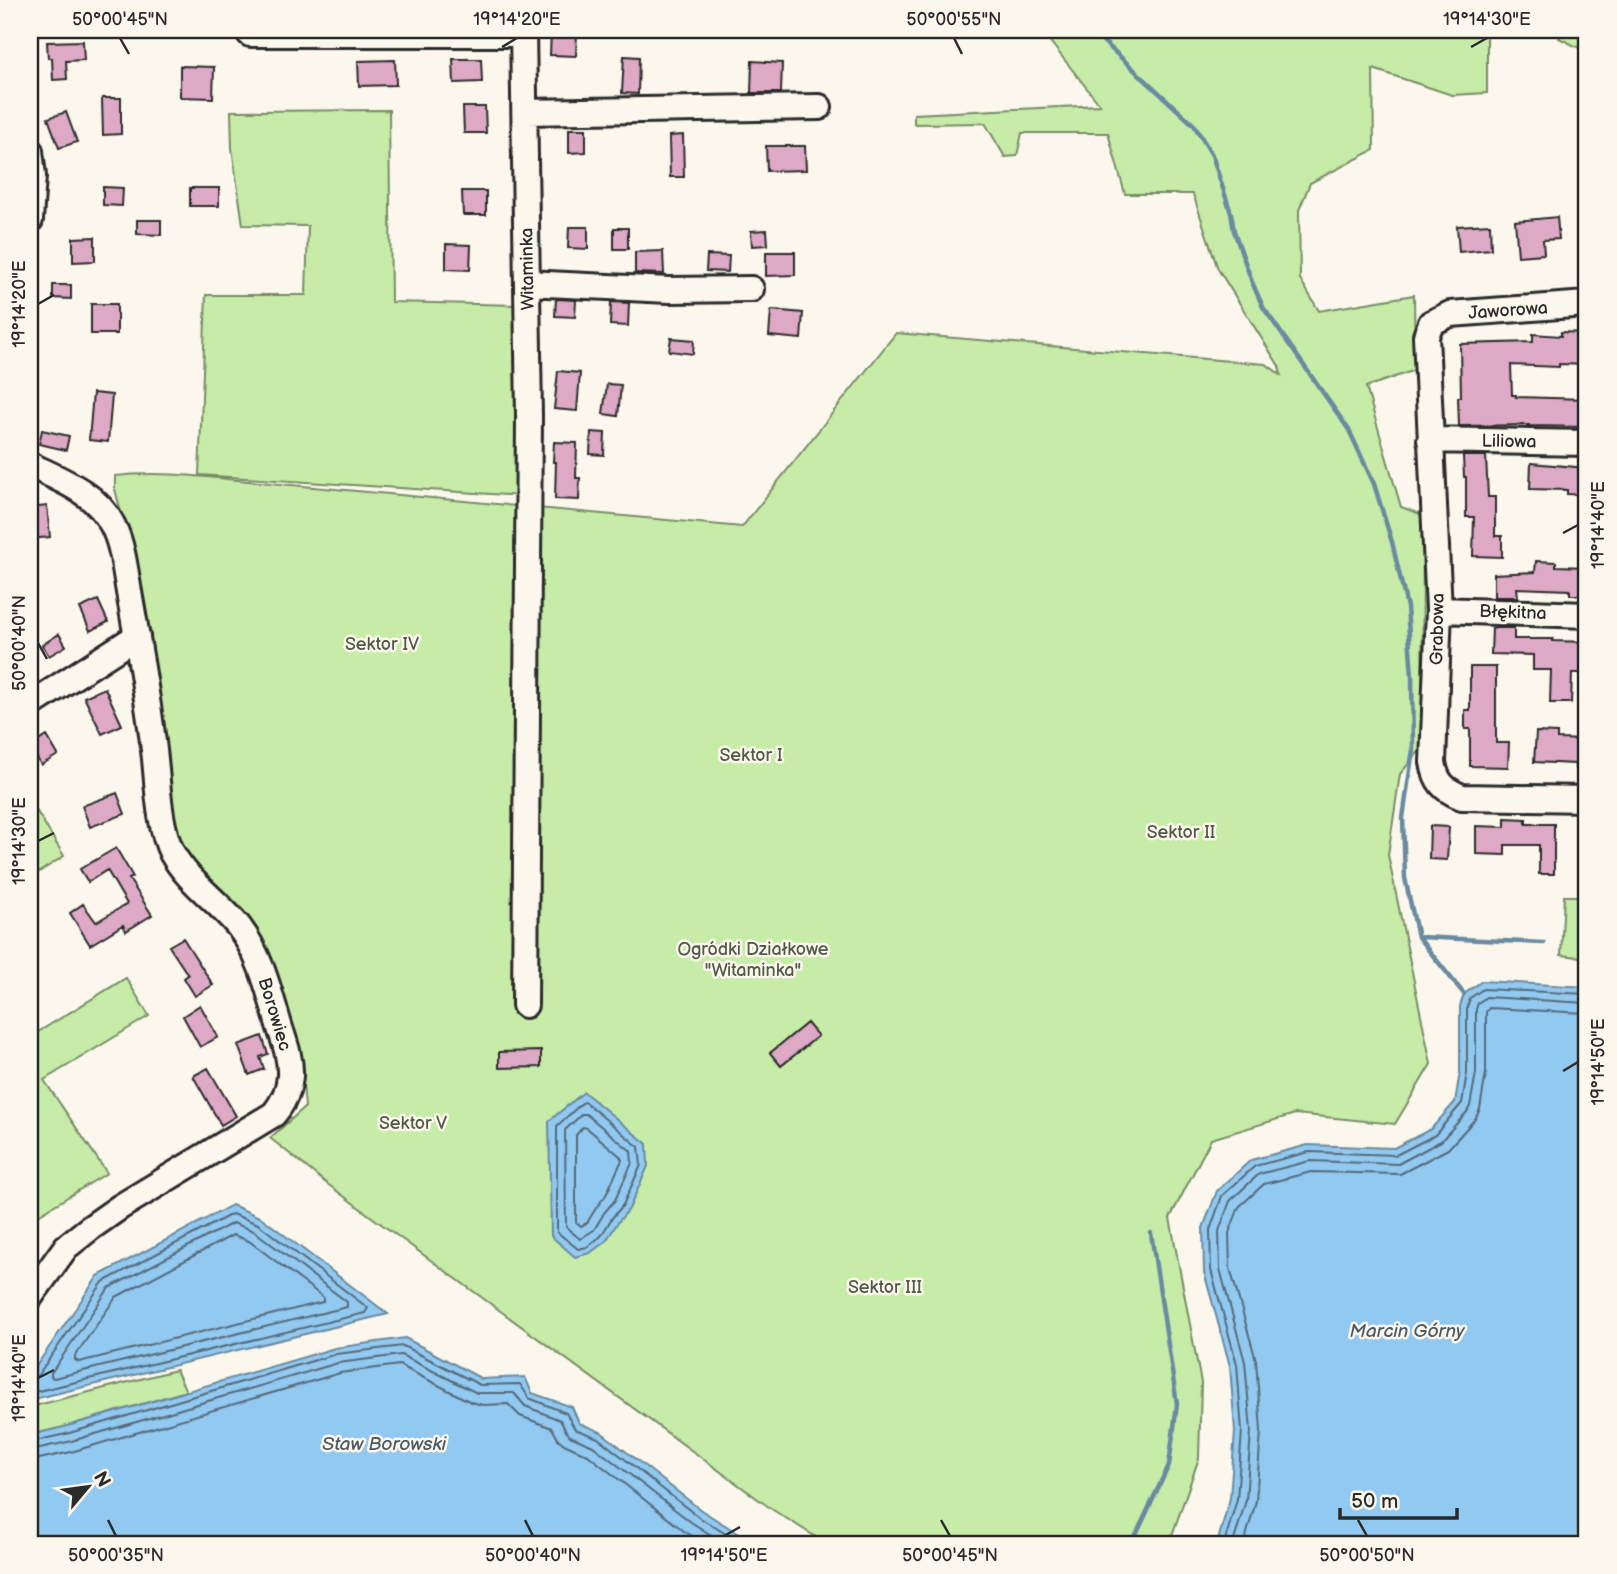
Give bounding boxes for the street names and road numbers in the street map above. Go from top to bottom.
street label: Witaminka [516,227,539,311]
street label: Jaworowa [1468,297,1549,324]
street label: Liliowa [1481,431,1537,452]
street label: Grabowa [1426,593,1449,665]
street label: Błękitna [1479,601,1547,624]
street label: Borowiec [253,975,296,1053]

